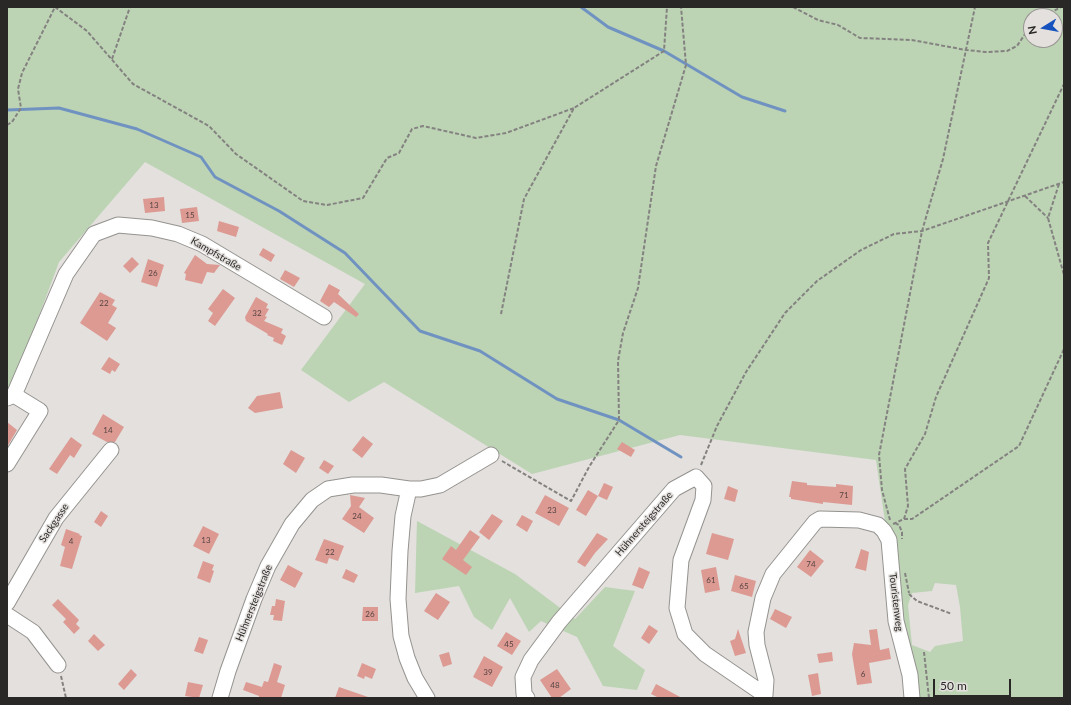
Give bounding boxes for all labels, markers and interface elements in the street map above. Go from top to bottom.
north arrow [1023,8,1063,48]
text: N [1025,25,1039,36]
house number: 13 [149,200,159,210]
house number: 15 [185,210,195,220]
street label: Kampfstraße [189,235,243,273]
house number: 26 [148,268,158,278]
house number: 22 [99,298,109,308]
house number: 32 [252,308,262,318]
house number: 14 [103,425,113,435]
street label: Hühnersteigstraße [613,489,675,559]
house number: 71 [839,490,849,500]
street label: Sackgasse [37,501,71,545]
house number: 23 [547,505,557,515]
house number: 24 [352,511,362,521]
house number: 13 [201,535,211,545]
house number: 4 [69,536,73,546]
house number: 22 [325,547,335,557]
house number: 74 [806,559,816,569]
street label: Hühnersteigstraße [233,563,275,643]
street label: Touristenweg [886,572,906,632]
house number: 61 [706,575,716,585]
house number: 65 [739,581,749,591]
house number: 26 [365,609,375,619]
house number: 45 [504,639,514,649]
house number: 39 [483,667,493,677]
house number: 6 [861,669,865,679]
scale bar [935,671,1013,697]
text: 50 m [940,678,967,693]
house number: 48 [550,680,560,690]

